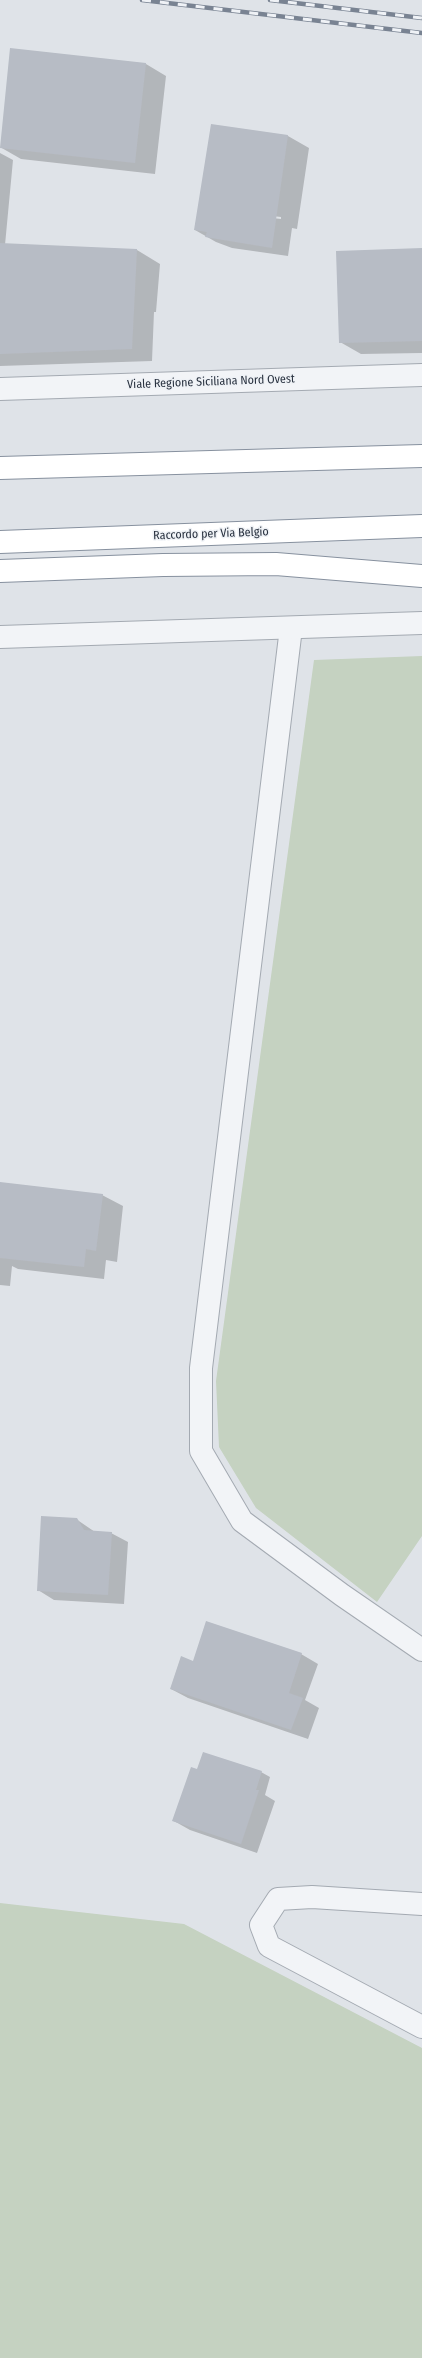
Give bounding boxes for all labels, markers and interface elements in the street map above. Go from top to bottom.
street label: Viale Regione Siciliana Nord Ovest [127,372,295,392]
street label: Raccordo per Via Belgio [153,525,269,543]

